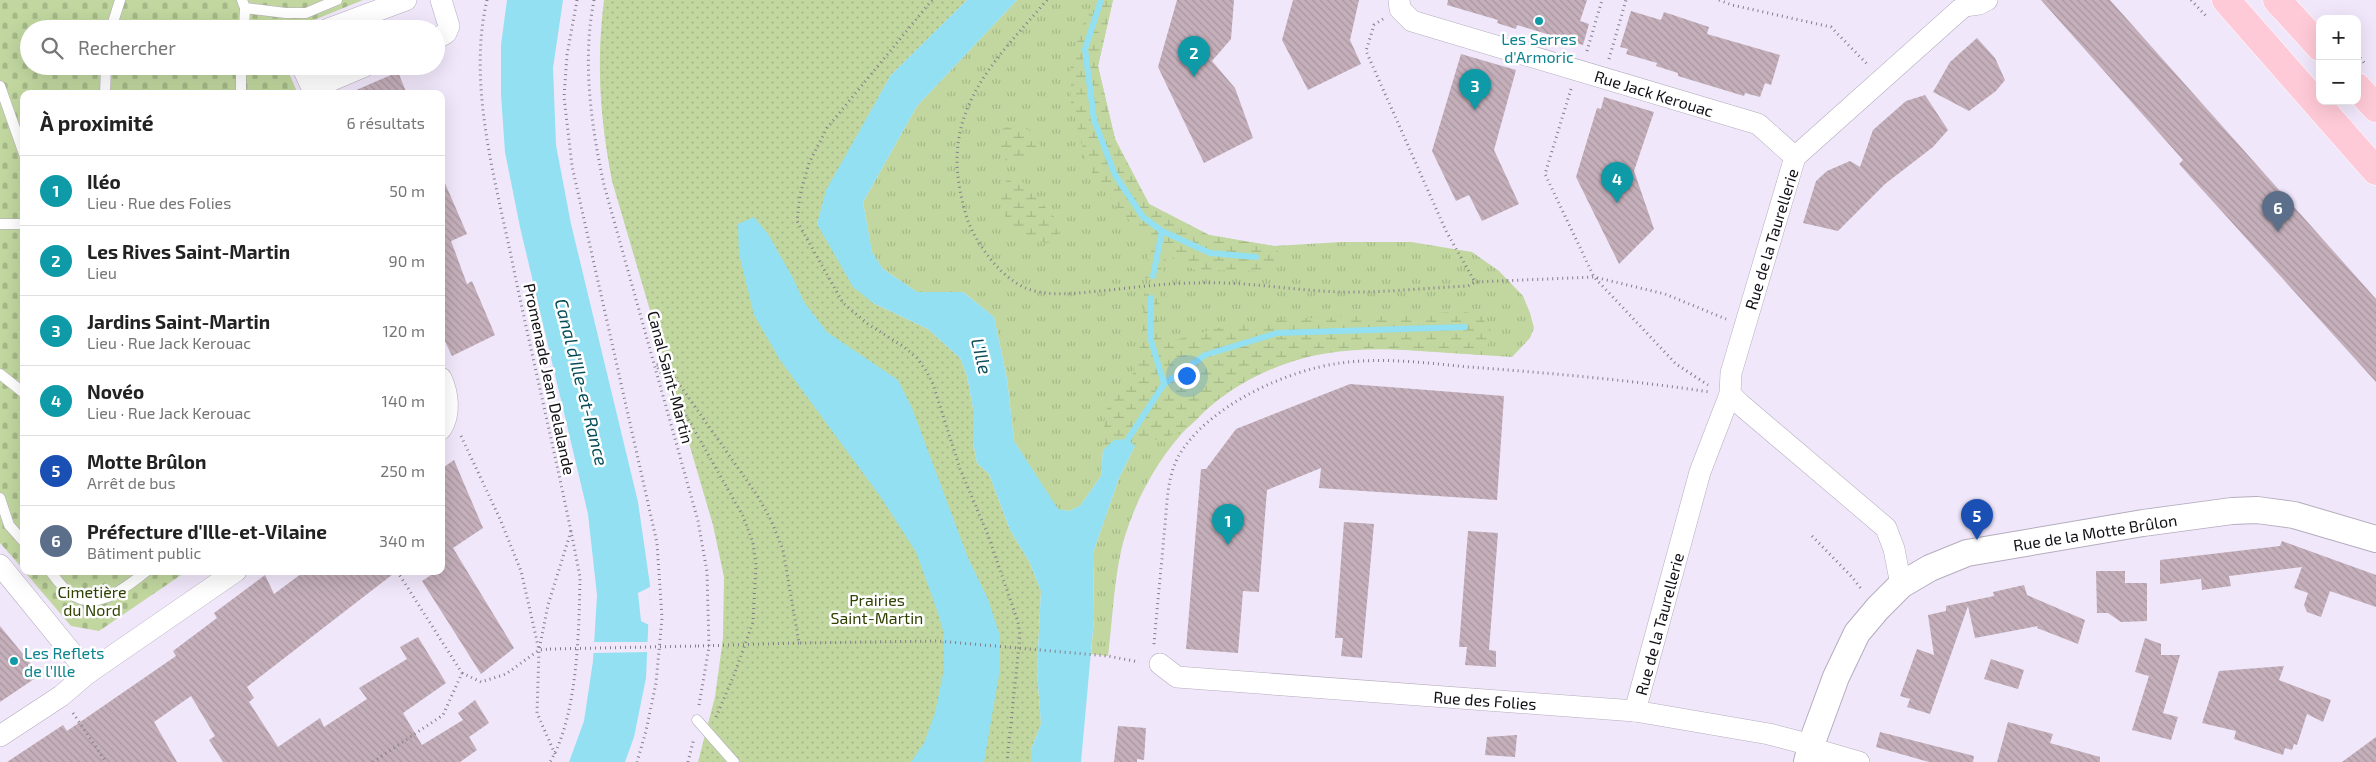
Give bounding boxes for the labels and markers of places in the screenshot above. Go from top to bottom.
marker: Les Serres d'Armoric [1533,15,1545,27]
place label: Les Serres d'Armoric [1501,29,1577,66]
pin: 2 [1178,36,1210,77]
pin: 3 [1459,69,1491,110]
pin: 4 [1601,162,1633,203]
pin: 6 [2262,191,2294,232]
pin: 5 [1961,499,1993,540]
pin: 1 [1212,504,1244,545]
place label: Les Reflets de l'Ille [24,643,104,680]
marker: Les Reflets de l'Ille [8,655,20,667]

